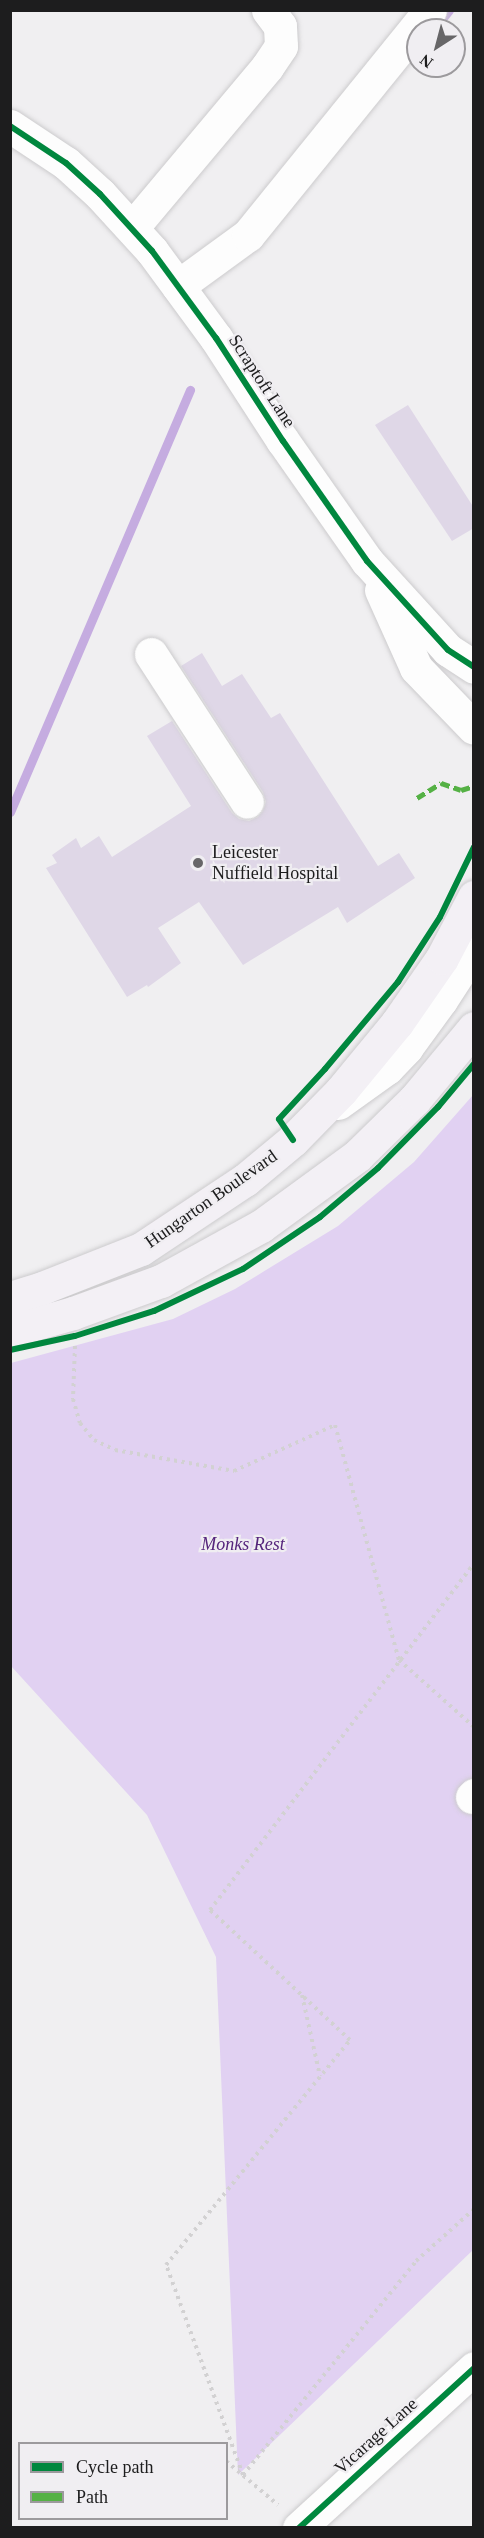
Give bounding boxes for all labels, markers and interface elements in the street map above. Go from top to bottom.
north arrow [406,18,466,78]
text: N [417,51,436,72]
street label: Scraptoft Lane [224,330,300,432]
place label: Leicester Nuffield Hospital [212,842,338,884]
marker: Leicester Nuffield Hospital [189,854,207,872]
street label: Hungarton Boulevard [141,1145,281,1253]
park label: Monks Rest [201,1533,285,1555]
street label: Vicarage Lane [330,2393,422,2479]
legend [18,2442,228,2520]
text: Cycle path [76,2457,153,2477]
text: Path [76,2487,108,2507]

